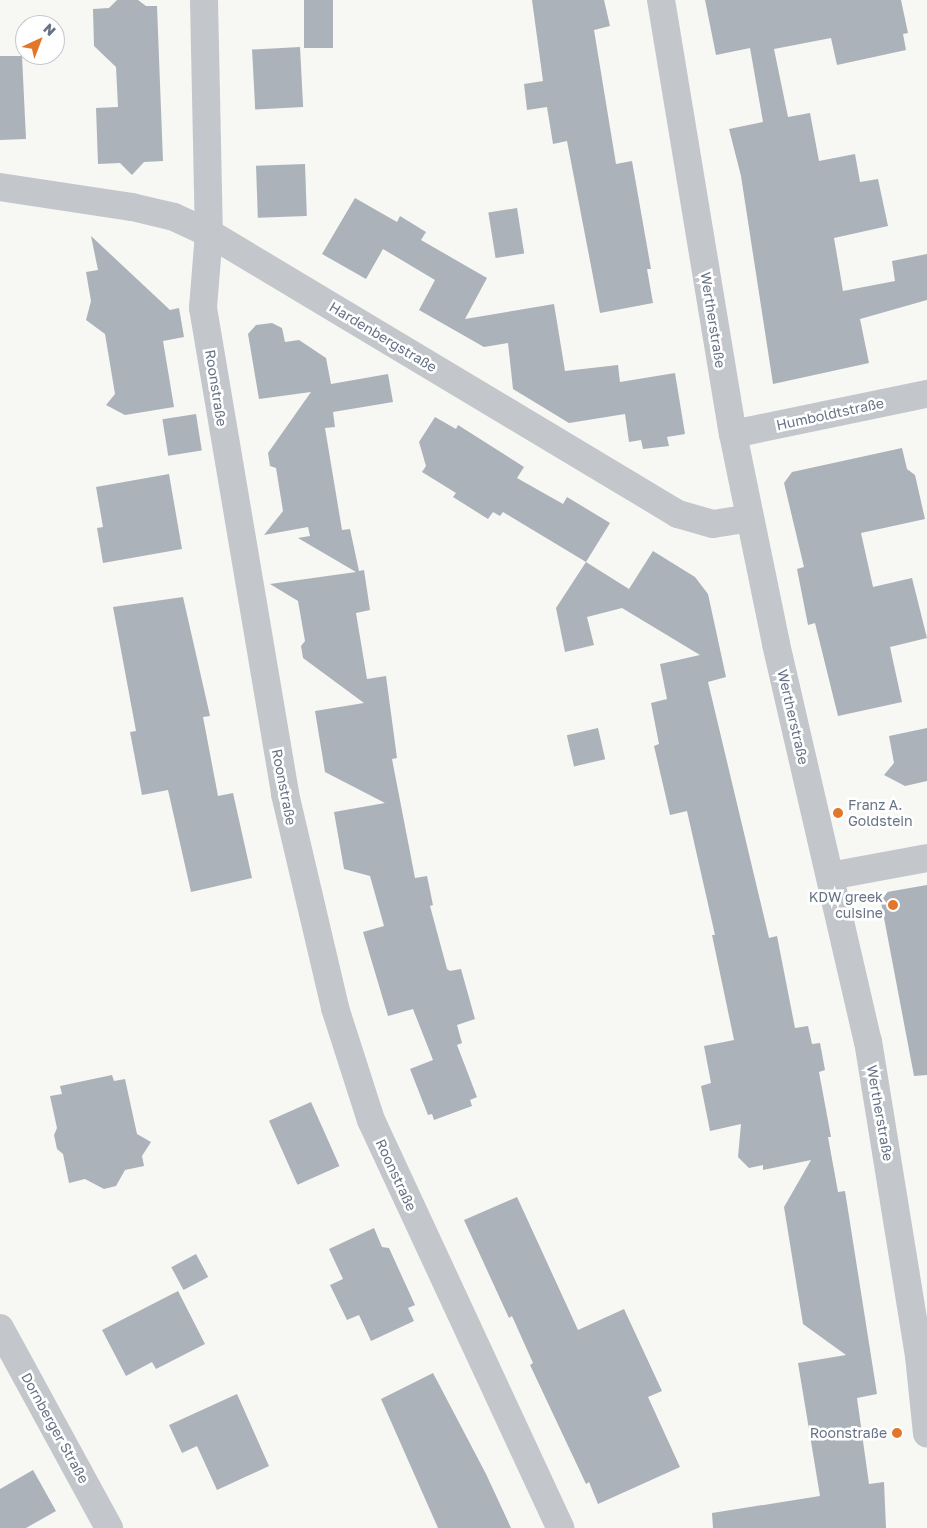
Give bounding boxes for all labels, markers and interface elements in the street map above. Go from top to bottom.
north arrow [15,15,65,65]
text: N [40,20,60,39]
street label: Wertherstraße [697,271,729,369]
street label: Hardenbergstraße [326,298,440,376]
street label: Roonstraße [202,349,230,427]
street label: Humboldtstraße [775,394,885,434]
street label: Wertherstraße [774,668,812,766]
street label: Roonstraße [268,747,300,827]
place label: Franz A. Goldstein [848,797,913,830]
marker: Franz A. Goldstein [832,807,844,819]
place label: KDW greek cuisine [809,889,883,922]
marker: KDW greek cuisine [887,899,899,911]
street label: Wertherstraße [863,1064,897,1162]
street label: Roonstraße [372,1136,420,1214]
street label: Dornberger Straße [18,1370,92,1486]
place label: Roonstraße [810,1425,887,1441]
marker: Roonstraße [891,1427,903,1439]

